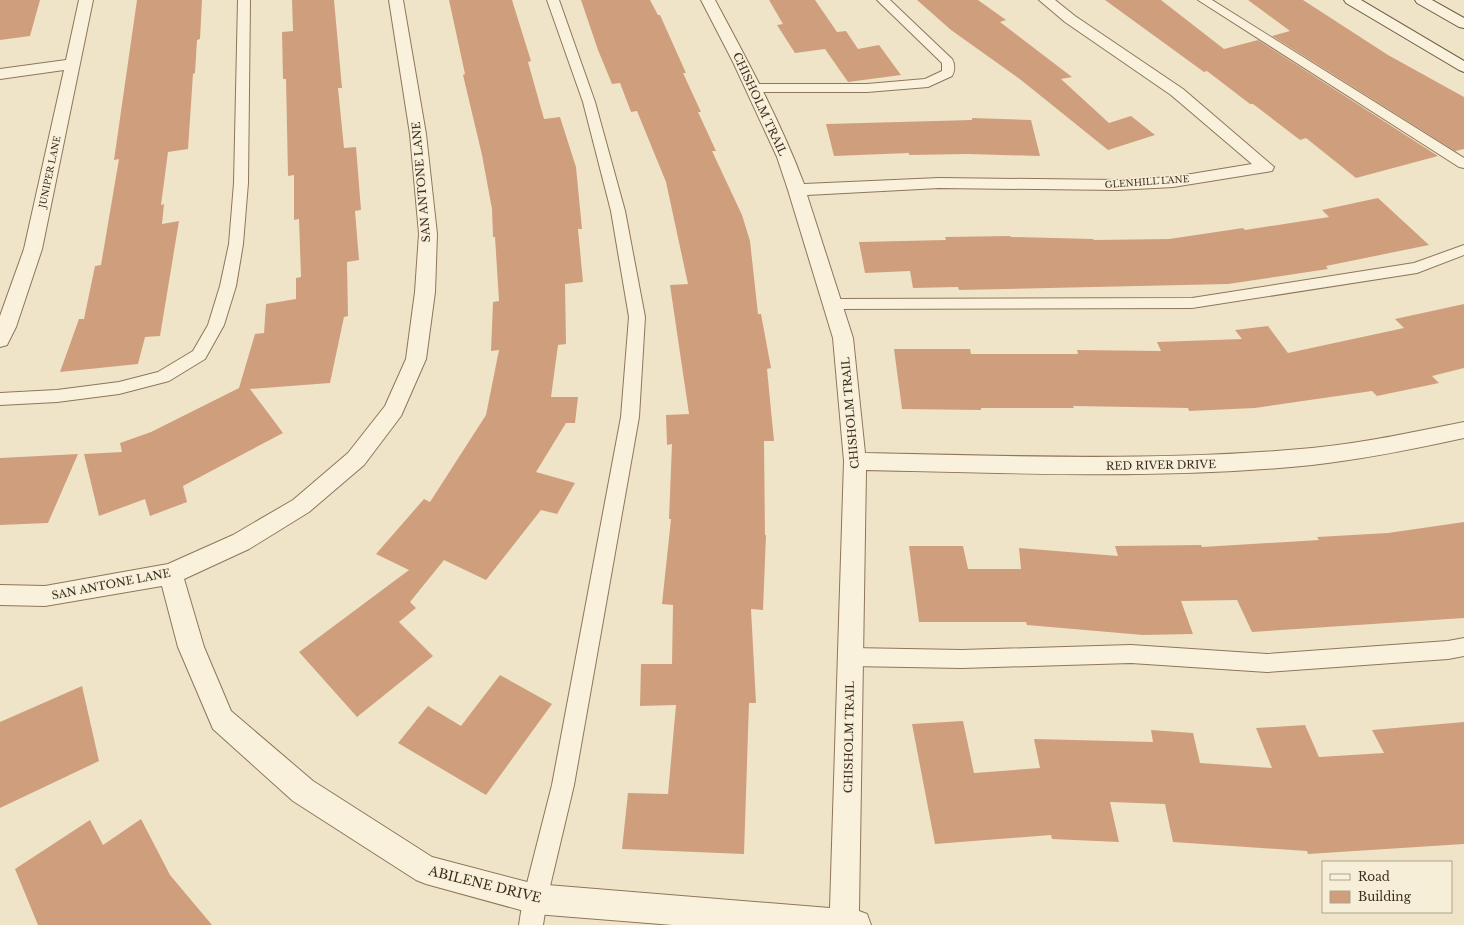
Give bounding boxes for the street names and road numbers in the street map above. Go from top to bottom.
street label: CHISHOLM TRAIL [730,50,790,158]
street label: SAN ANTONE LANE [409,121,433,243]
street label: JUNIPER LANE [36,134,63,210]
street label: GLENHILL LANE [1104,173,1190,190]
street label: CHISHOLM TRAIL [838,356,862,470]
street label: RED RIVER DRIVE [1106,457,1216,473]
street label: SAN ANTONE LANE [50,566,172,602]
street label: CHISHOLM TRAIL [841,681,857,793]
street label: ABILENE DRIVE [426,862,543,907]

